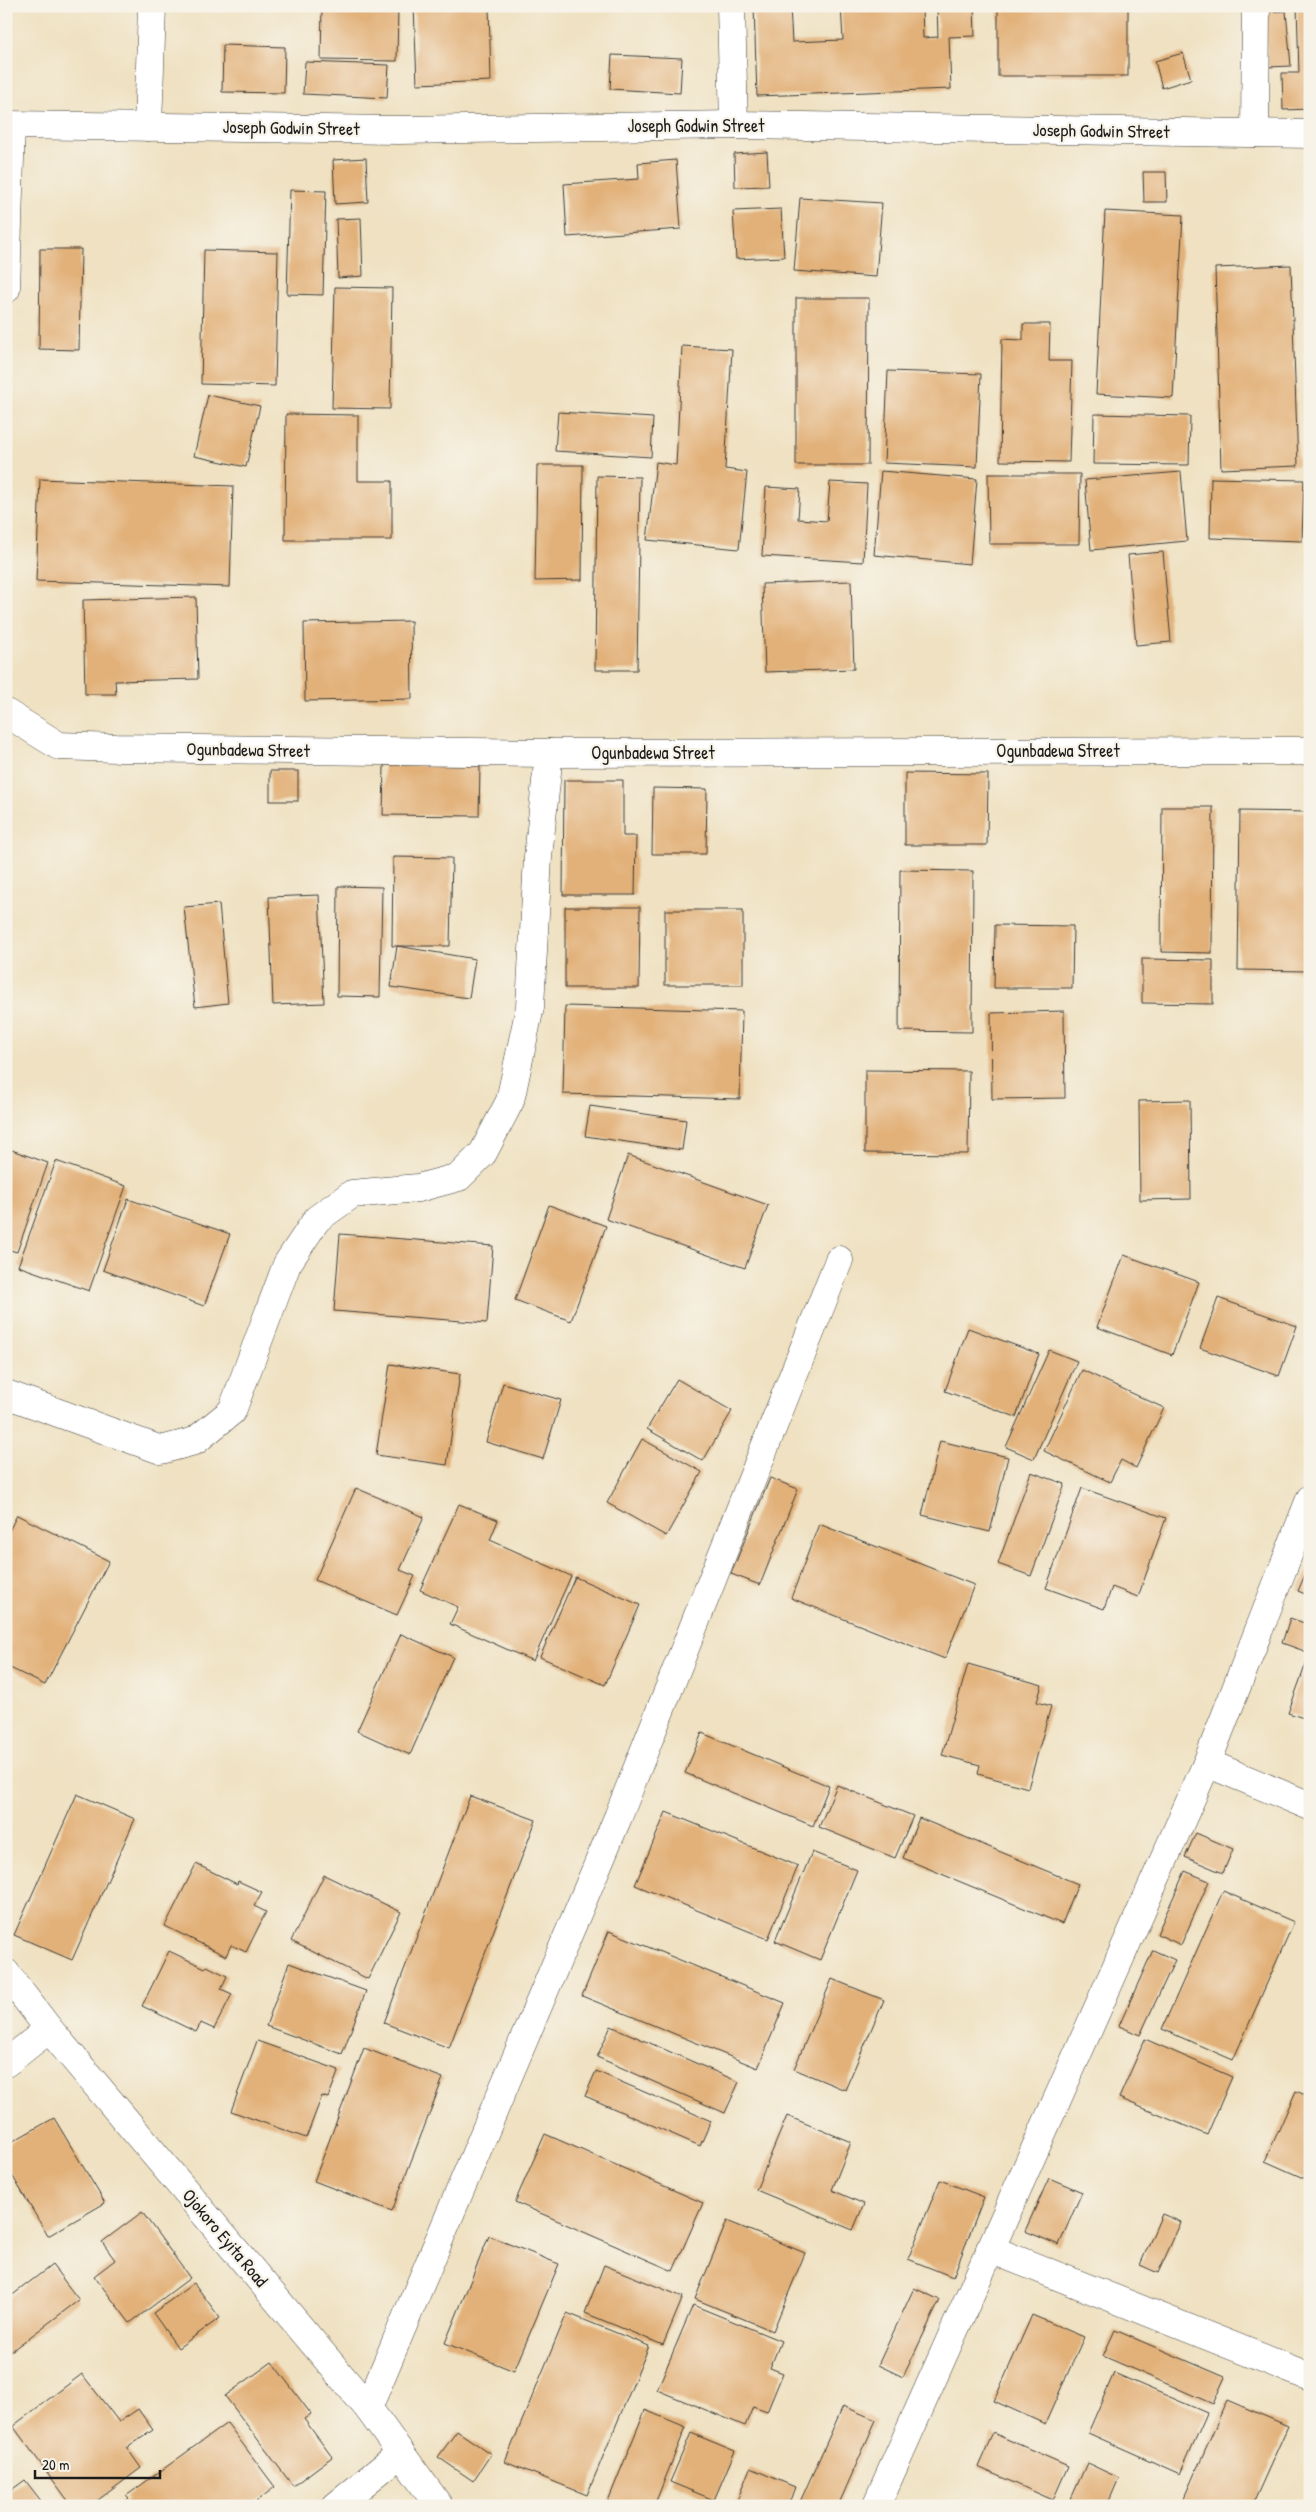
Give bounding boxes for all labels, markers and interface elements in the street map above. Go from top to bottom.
street label: Joseph Godwin Street [628,113,765,138]
street label: Joseph Godwin Street [222,114,360,141]
street label: Joseph Godwin Street [1032,117,1170,144]
street label: Ogunbadewa Street [186,736,311,763]
street label: Ogunbadewa Street [996,738,1121,763]
street label: Ogunbadewa Street [591,740,716,765]
street label: Ojokoro Eyita Road [177,2183,274,2292]
scale bar [35,2447,160,2479]
text: 20 m [42,2454,69,2475]

